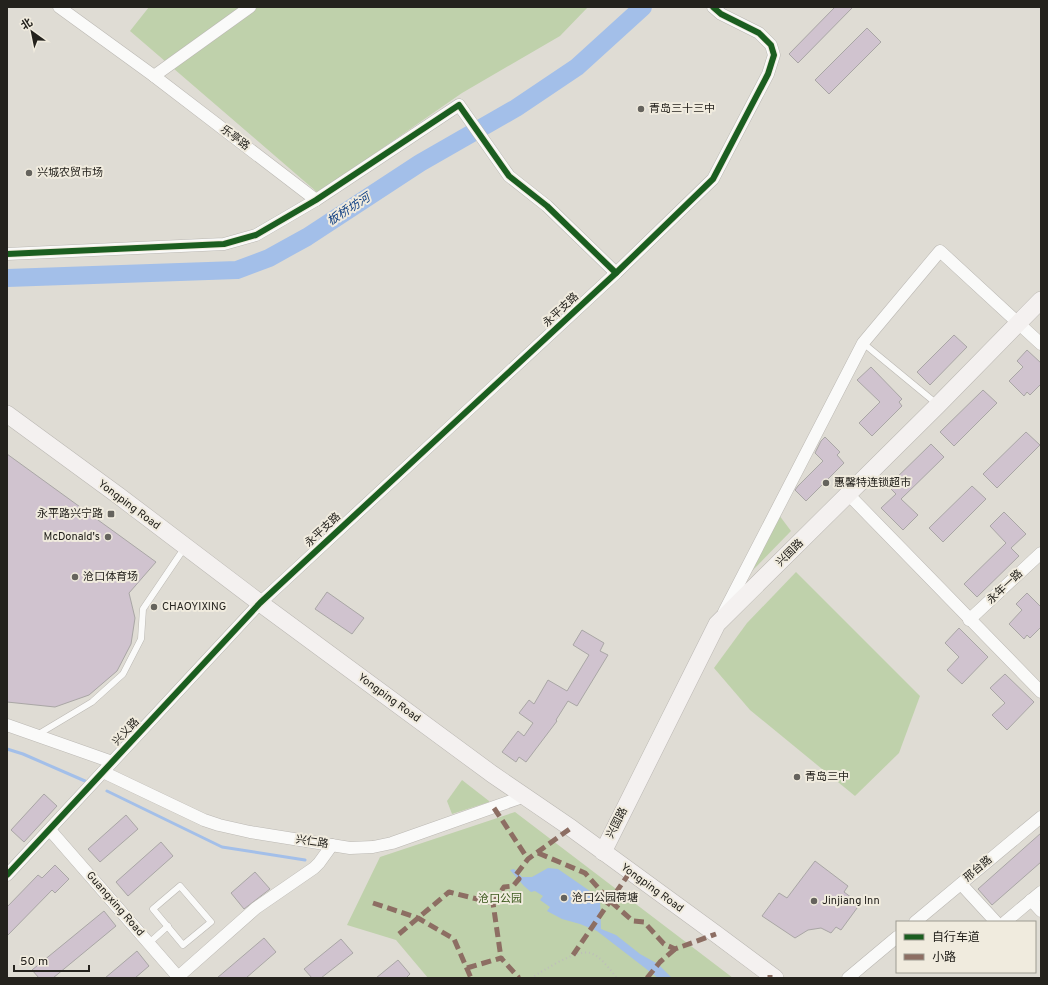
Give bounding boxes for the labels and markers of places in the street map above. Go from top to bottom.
place label: 青岛三十三中 [649,102,715,116]
marker: 青岛三十三中 [636,104,646,114]
place label: 兴城农贸市场 [37,166,103,180]
marker: 兴城农贸市场 [24,168,34,178]
place label: 惠馨特连锁超市 [834,476,911,490]
marker: 惠馨特连锁超市 [821,478,831,488]
place label: 永平路兴宁路 [37,507,103,521]
marker: 永平路兴宁路 [106,509,116,519]
place label: McDonald's [44,530,100,544]
marker: McDonald's [103,532,113,542]
place label: 沧口体育场 [83,570,138,584]
marker: 沧口体育场 [70,572,80,582]
place label: CHAOYIXING [162,600,226,614]
marker: CHAOYIXING [149,602,159,612]
place label: 青岛三中 [805,770,849,784]
marker: 青岛三中 [792,772,802,782]
place label: 沧口公园荷塘 [572,891,638,905]
marker: 沧口公园荷塘 [559,893,569,903]
place label: Jinjiang Inn [822,894,880,908]
marker: Jinjiang Inn [809,896,819,906]

